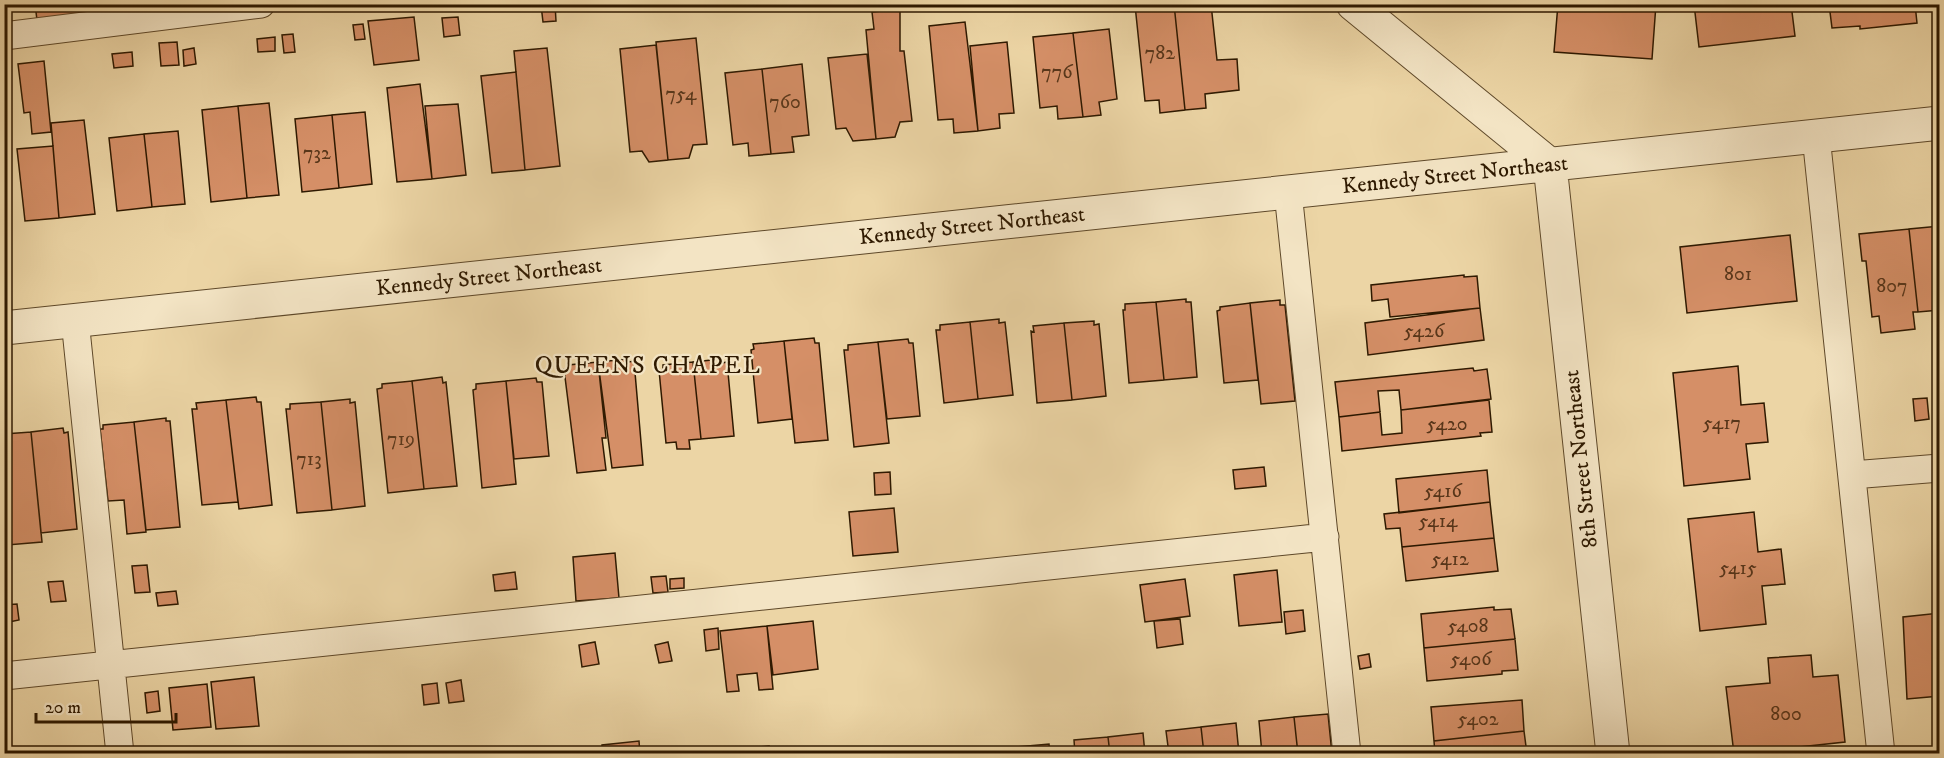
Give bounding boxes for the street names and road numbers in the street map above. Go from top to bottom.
street label: Kennedy Street Northeast [1341,150,1569,200]
street label: Kennedy Street Northeast [858,201,1086,251]
street label: Kennedy Street Northeast [375,252,603,302]
street label: 8th Street Northeast [1558,369,1604,549]

